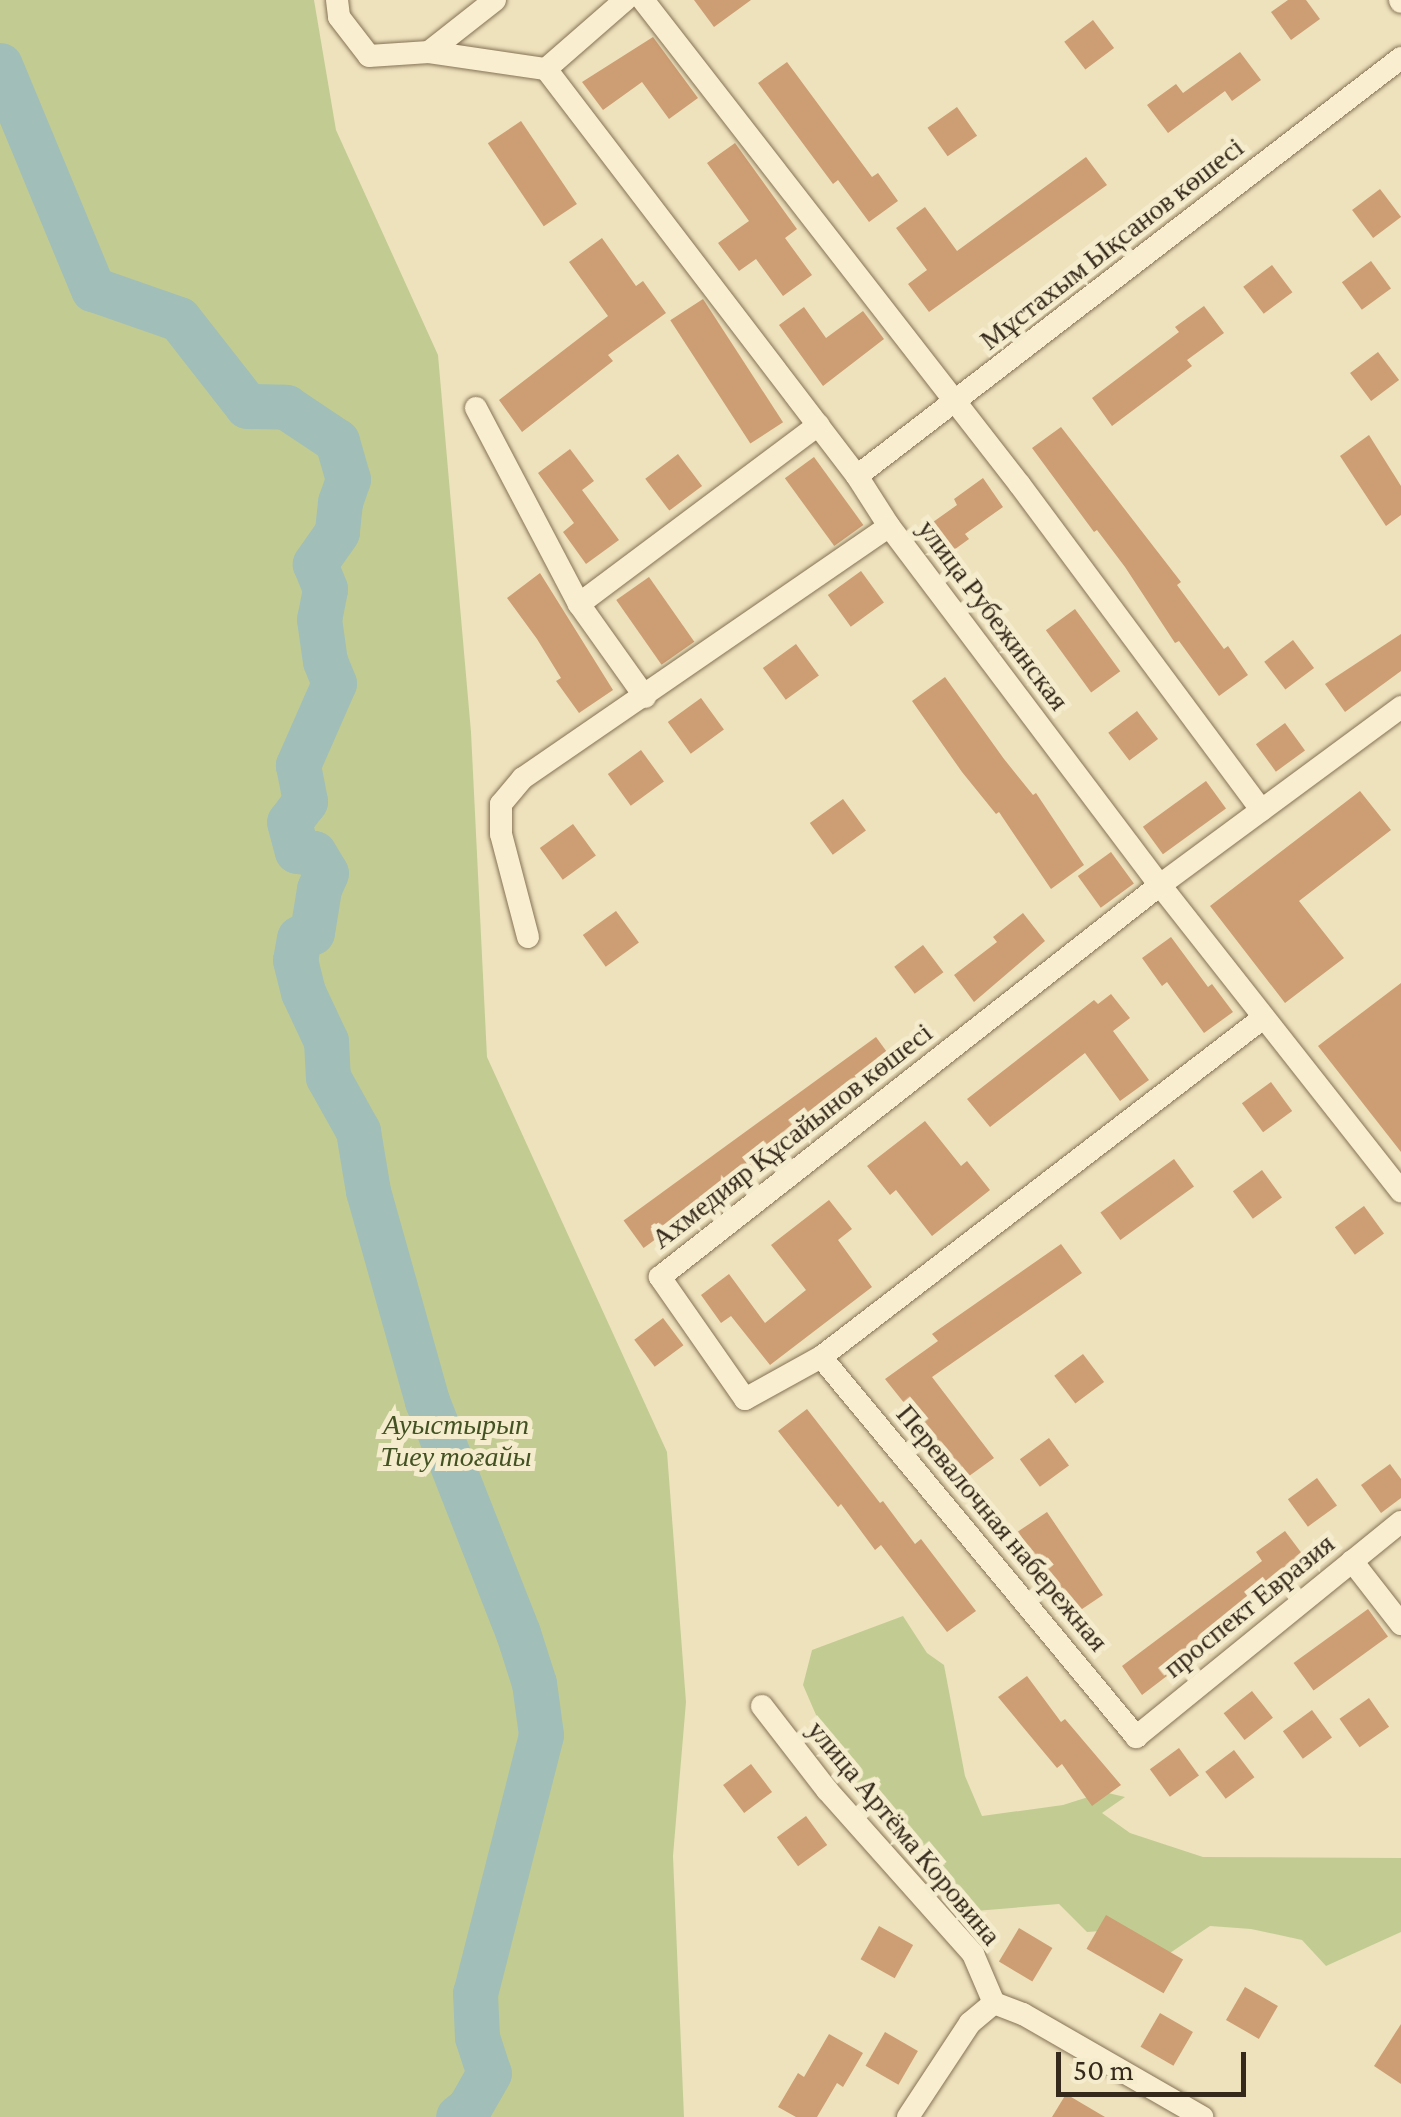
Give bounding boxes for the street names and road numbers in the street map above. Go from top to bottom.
street label: Мұстахым Ықсанов көшесі [973,131,1251,357]
street label: улица Рубежинская [910,513,1076,717]
street label: Ахмедияр Құсайынов көшесі [645,1016,939,1256]
street label: Перевалочная набережная [889,1398,1115,1658]
street label: проспект Евразия [1157,1527,1341,1685]
street label: улица Артёма Коровина [800,1714,1008,1952]

